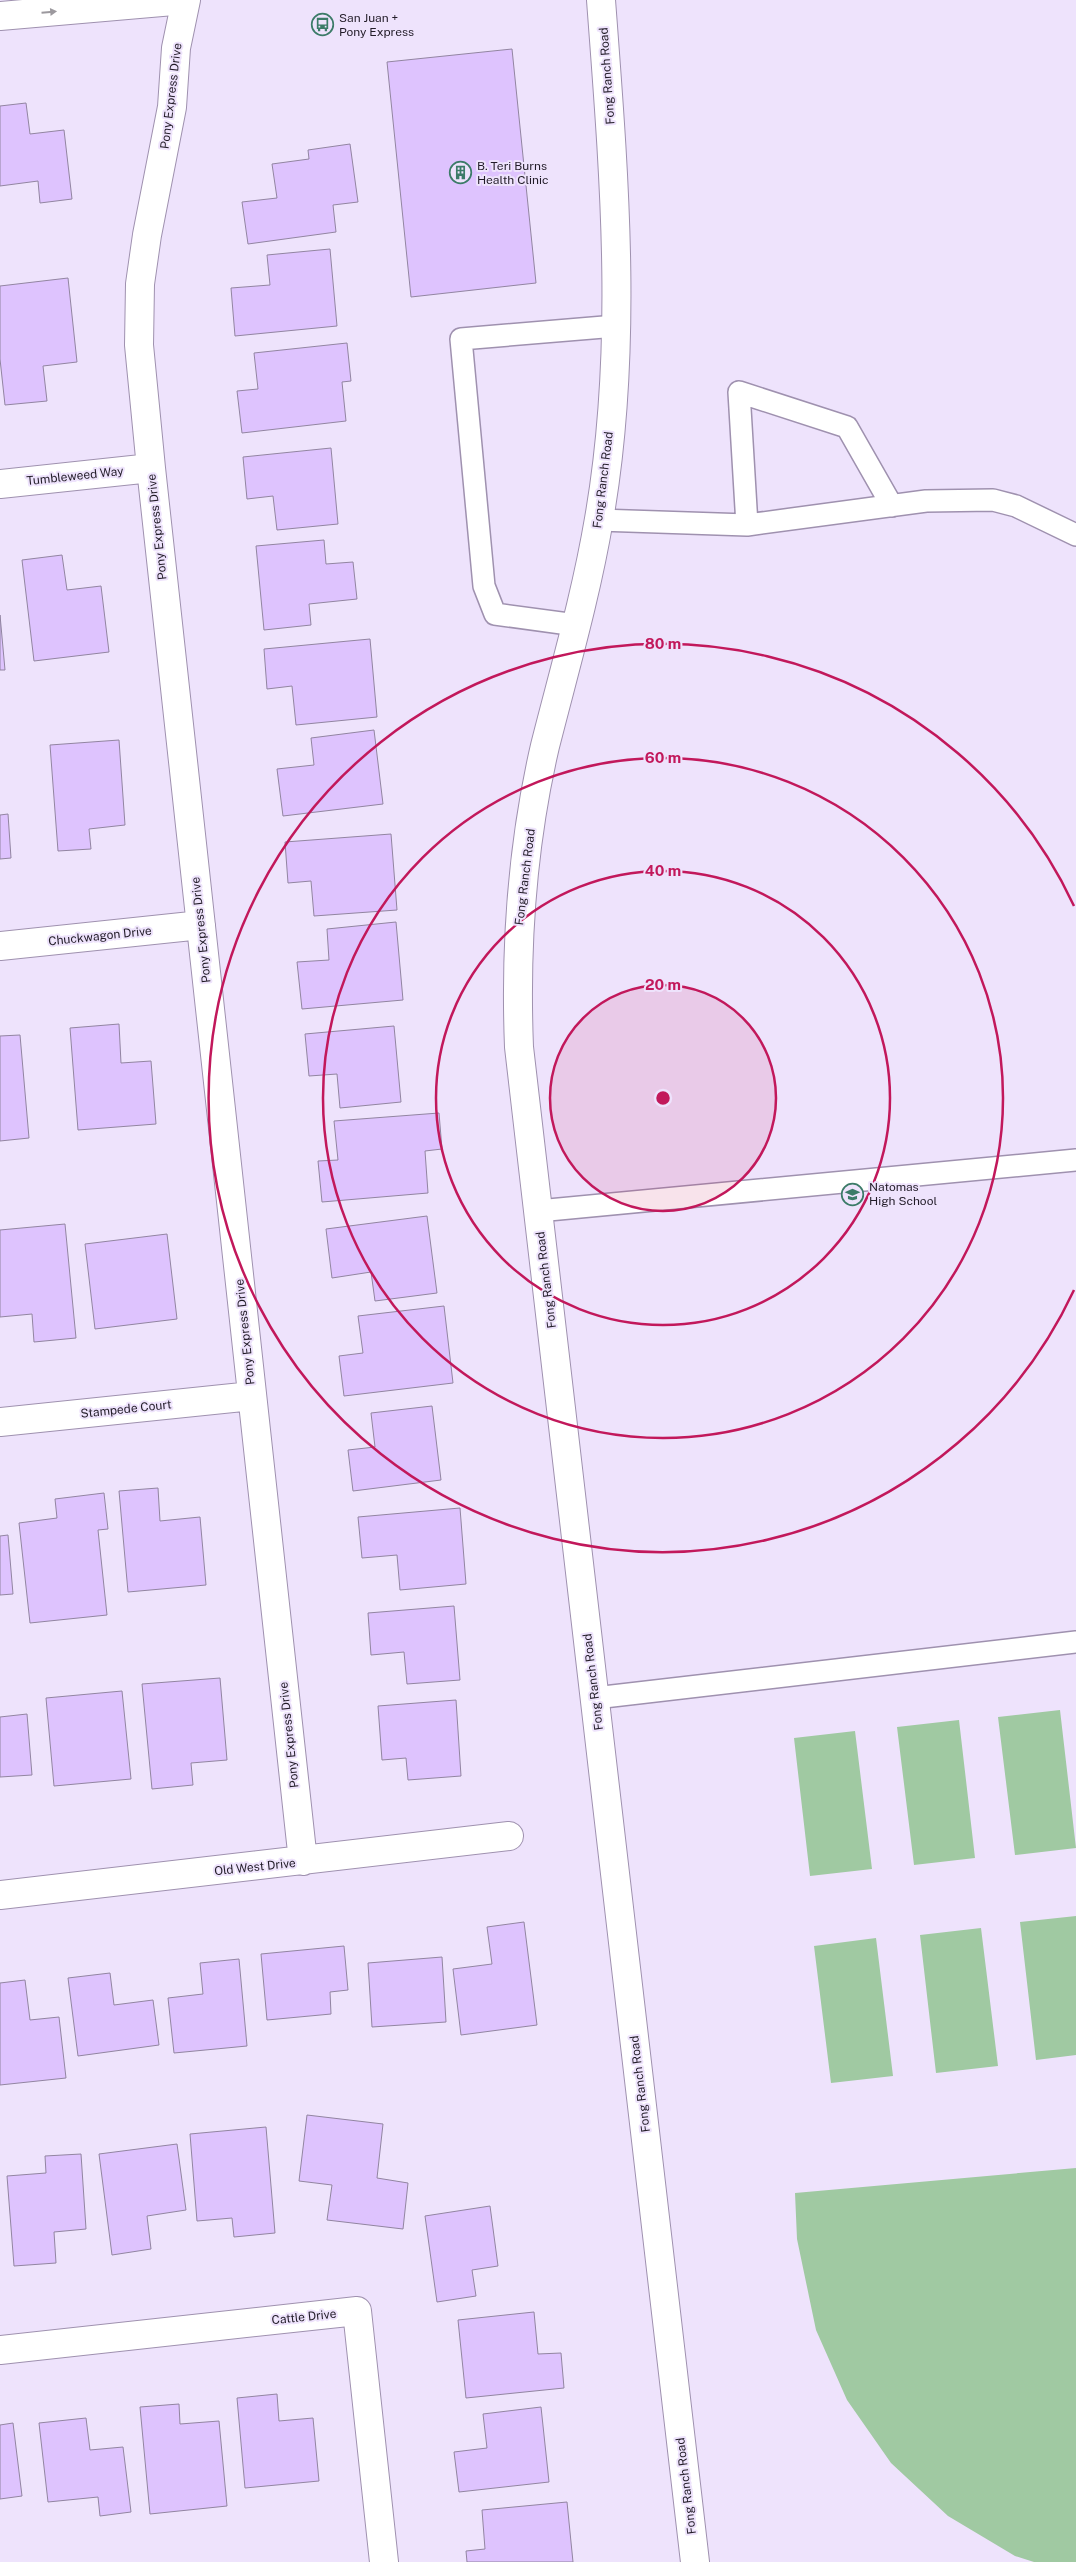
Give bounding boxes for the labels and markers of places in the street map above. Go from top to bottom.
place label: San Juan + Pony Express [339,11,414,39]
bus stop icon: San Juan + Pony Express [311,13,335,37]
place label: B. Teri Burns Health Clinic [477,159,548,187]
building icon: B. Teri Burns Health Clinic [449,161,473,185]
centre of rings [654,1089,672,1107]
place label: Natomas High School [869,1180,937,1208]
school or university icon: Natomas High School [841,1182,865,1206]

